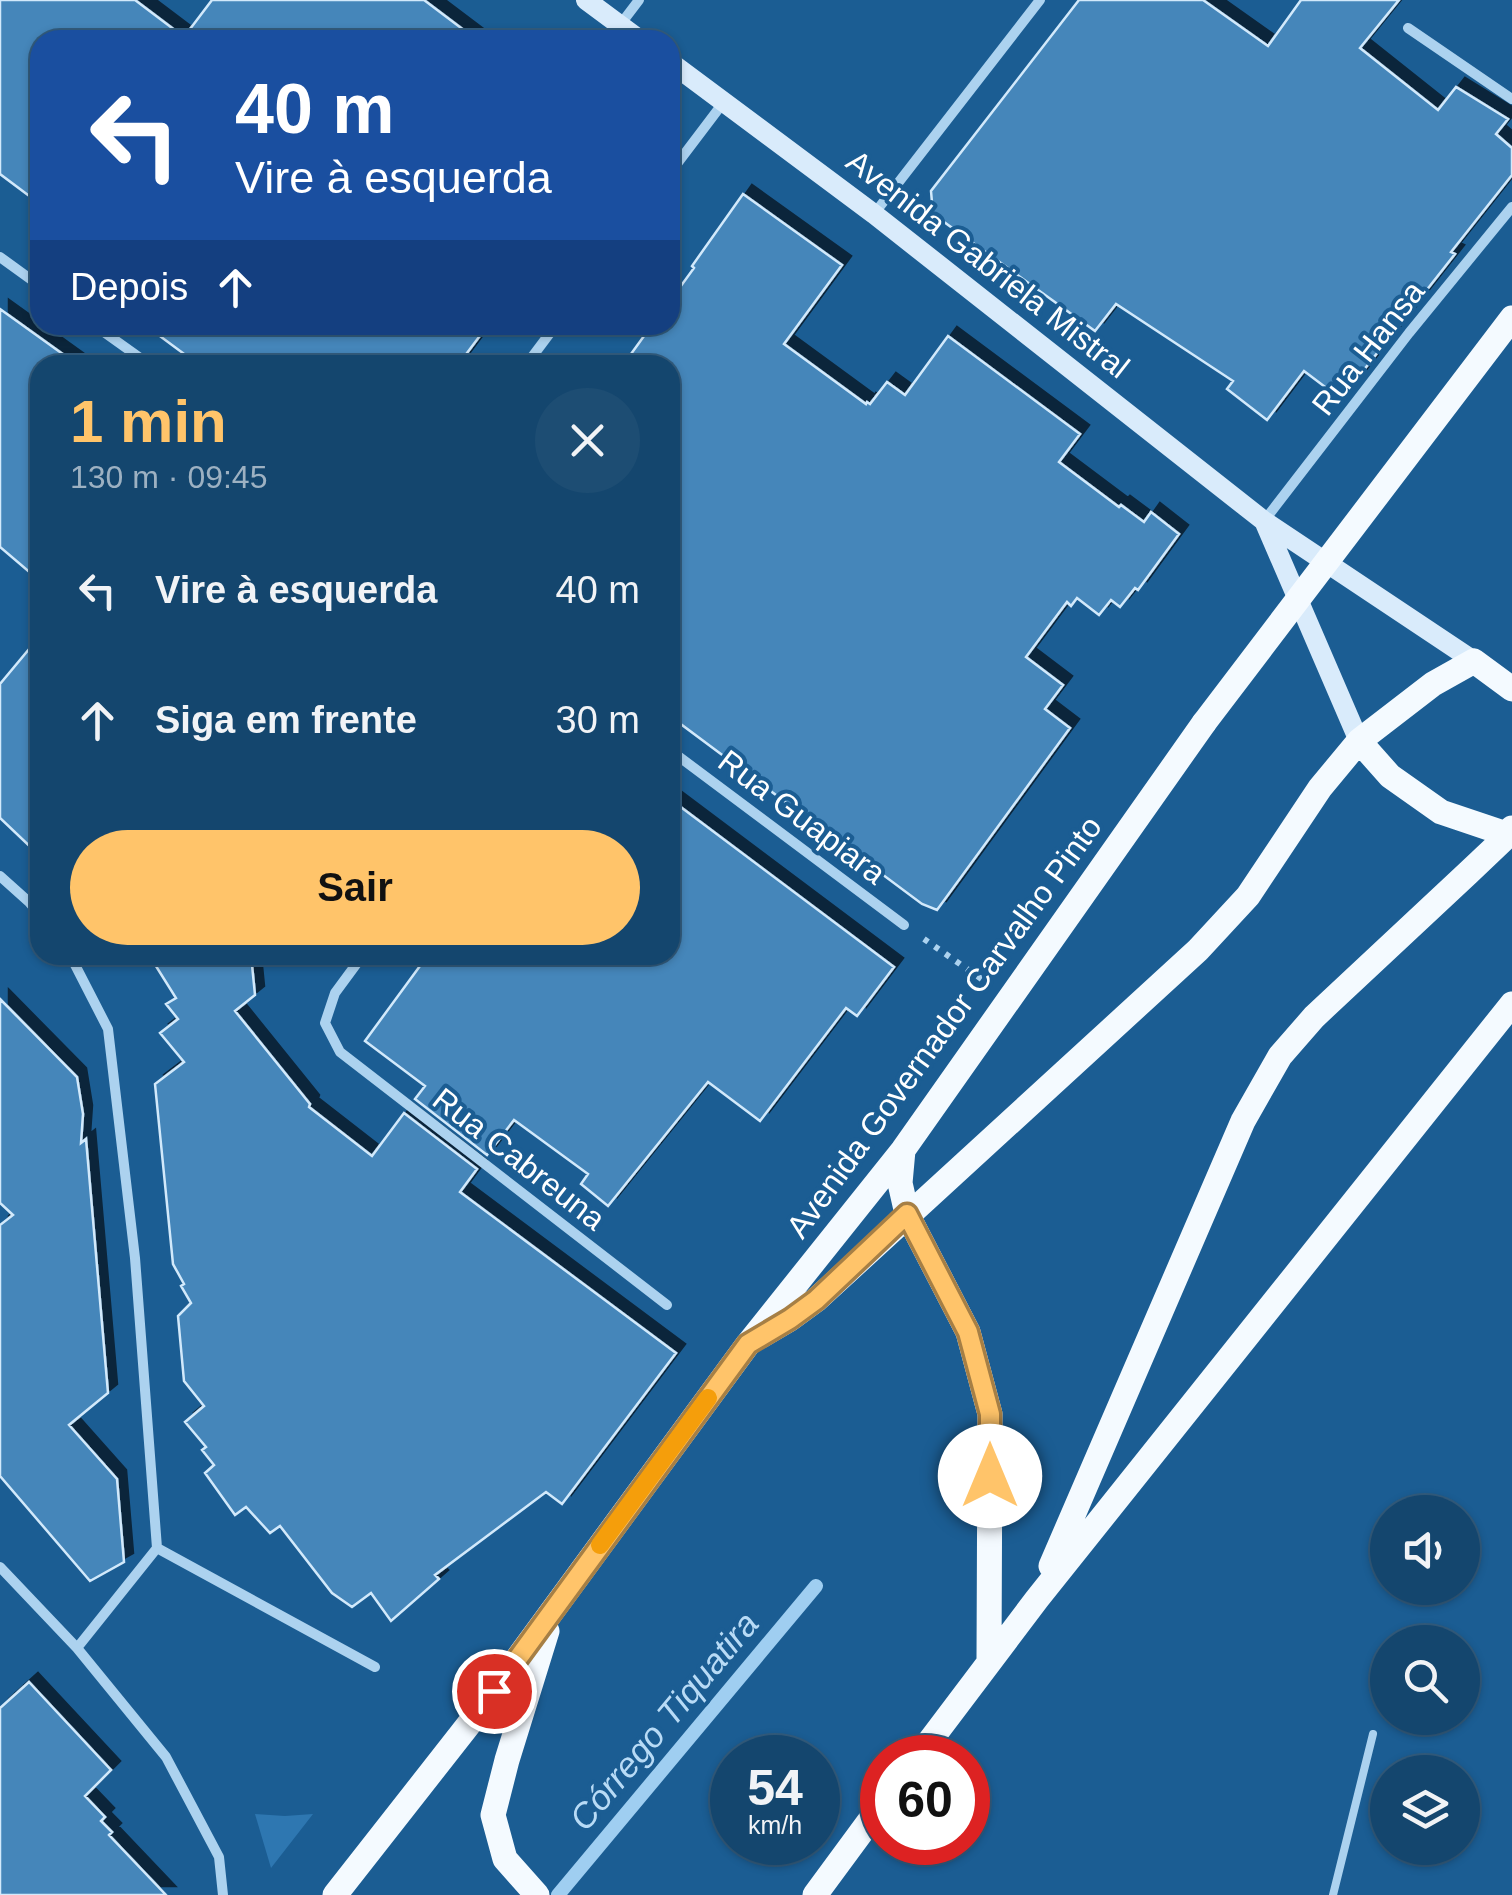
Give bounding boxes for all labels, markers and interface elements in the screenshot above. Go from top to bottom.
icon: left [70,70,200,200]
text: 40 m [235,70,395,148]
street label: Avenida Gabriela Mistral [840,143,1136,385]
text: Vire à esquerda [235,152,552,203]
icon: ahead [208,260,263,315]
text: Depois [70,266,188,308]
street label: Rua Hansa [1305,274,1432,422]
text: 1 min [70,388,227,455]
button: close [535,388,640,493]
text: 130 m · 09:45 [70,459,267,495]
icon: left [70,563,125,618]
text: Vire à esquerda [155,569,437,611]
text: 40 m [556,569,640,611]
icon: ahead [70,693,125,748]
text: Siga em frente [155,699,417,741]
text: 30 m [556,699,640,741]
street label: Rua Guapiara [712,743,893,891]
street label: Avenida Governador Carvalho Pinto [779,809,1109,1245]
button: Sair [70,830,640,945]
street label: Rua Cabreuna [426,1081,612,1237]
position arrow [938,1424,1042,1528]
map controls [1370,1495,1480,1865]
button: sound [1370,1495,1480,1605]
water label: Córrego Tiquatira [561,1604,766,1837]
button: search [1370,1625,1480,1735]
pin [452,1649,537,1734]
icon: arrive [467,1664,522,1719]
speed limit sign: 60 [860,1735,990,1865]
button: layers [1370,1755,1480,1865]
text: 54 [747,1760,803,1816]
text: km/h [748,1811,802,1839]

